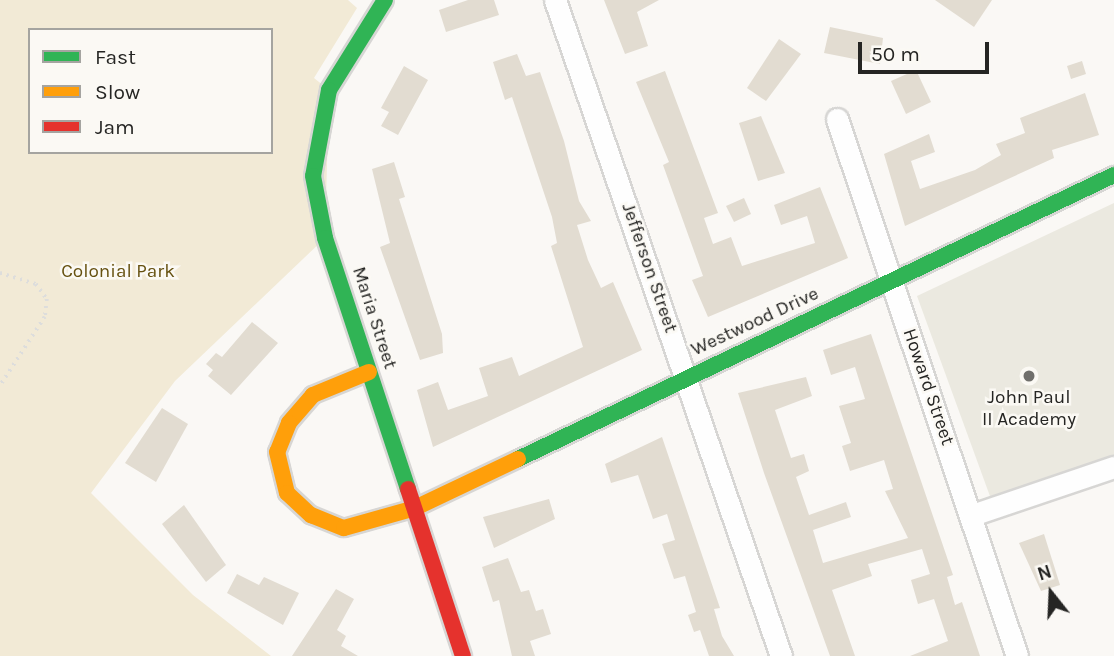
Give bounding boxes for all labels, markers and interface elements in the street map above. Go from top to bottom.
legend [28,28,273,154]
scale bar [862,28,993,72]
text: 50 m [871,42,920,66]
text: Fast [95,45,136,69]
text: Slow [95,80,140,104]
text: Jam [95,115,135,139]
street label: Jefferson Street [616,200,682,336]
park label: Colonial Park [61,261,175,283]
street label: Maria Street [347,264,401,372]
street label: Westwood Drive [688,283,822,361]
street label: Howard Street [897,326,959,448]
marker: John Paul II Academy [1021,368,1037,384]
place label: John Paul II Academy [982,387,1076,431]
north arrow [1016,558,1086,628]
text: N [1035,560,1054,586]

